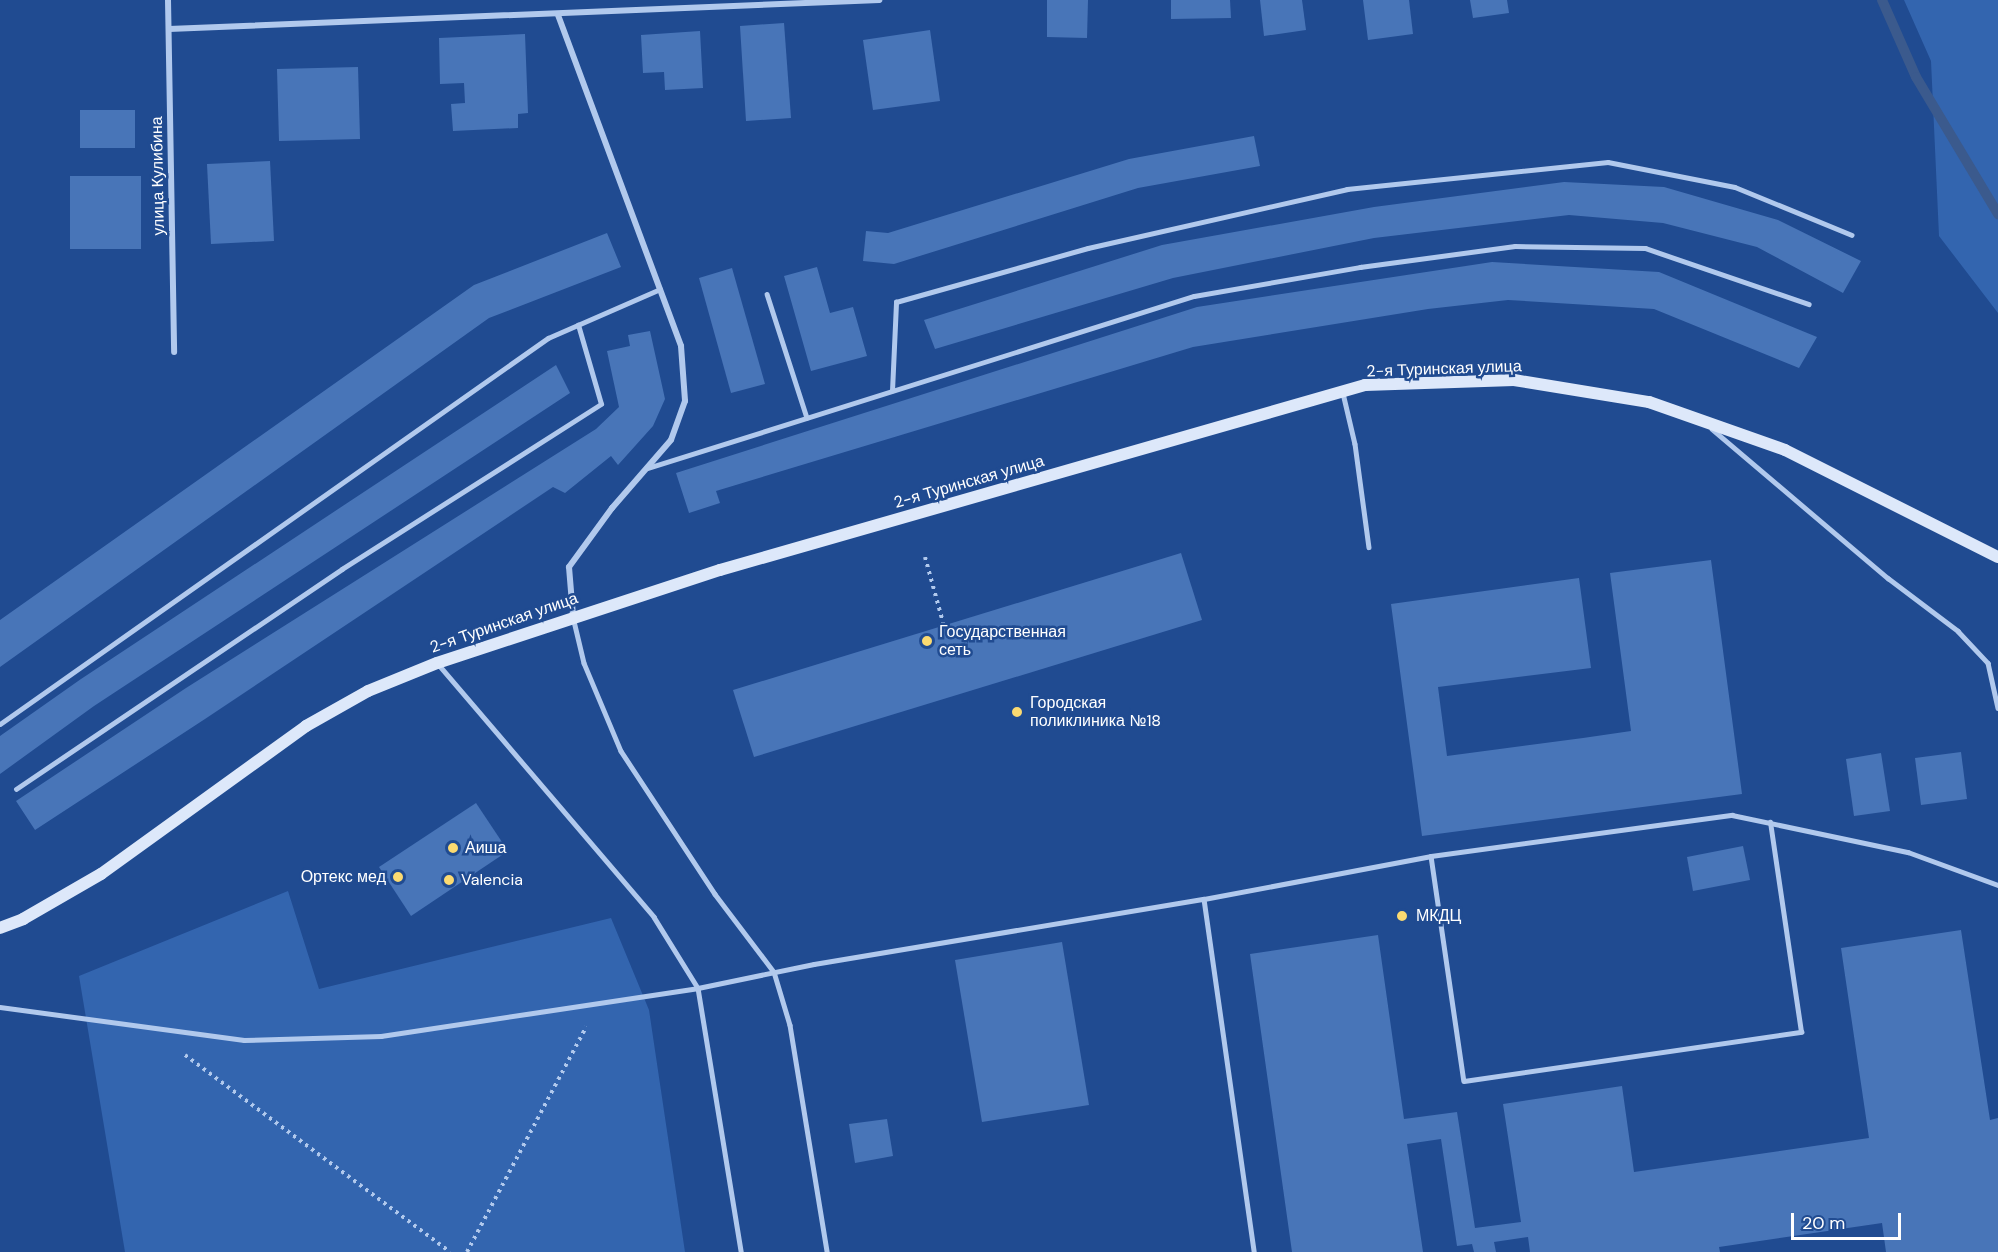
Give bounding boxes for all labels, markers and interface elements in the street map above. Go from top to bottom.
street label: улица Кулибина [147,116,169,236]
street label: 2-я Туринская улица [1366,357,1522,381]
street label: 2-я Туринская улица [892,451,1046,513]
street label: 2-я Туринская улица [427,589,581,657]
place label: Государственная сеть [939,622,1066,660]
marker: Государственная сеть [920,634,934,648]
place label: Городская поликлиника №18 [1030,693,1161,731]
marker: Городская поликлиника №18 [1008,703,1026,721]
place label: Аиша [465,838,506,858]
marker: Аиша [446,841,460,855]
place label: Ортекс мед [301,867,386,887]
marker: Ортекс мед [391,870,405,884]
place label: Valencia [461,870,523,890]
marker: Valencia [442,873,456,887]
place label: МКДЦ [1416,906,1461,926]
marker: МКДЦ [1393,907,1411,925]
scale bar [1794,1201,1904,1239]
text: 20 m [1802,1211,1845,1235]

